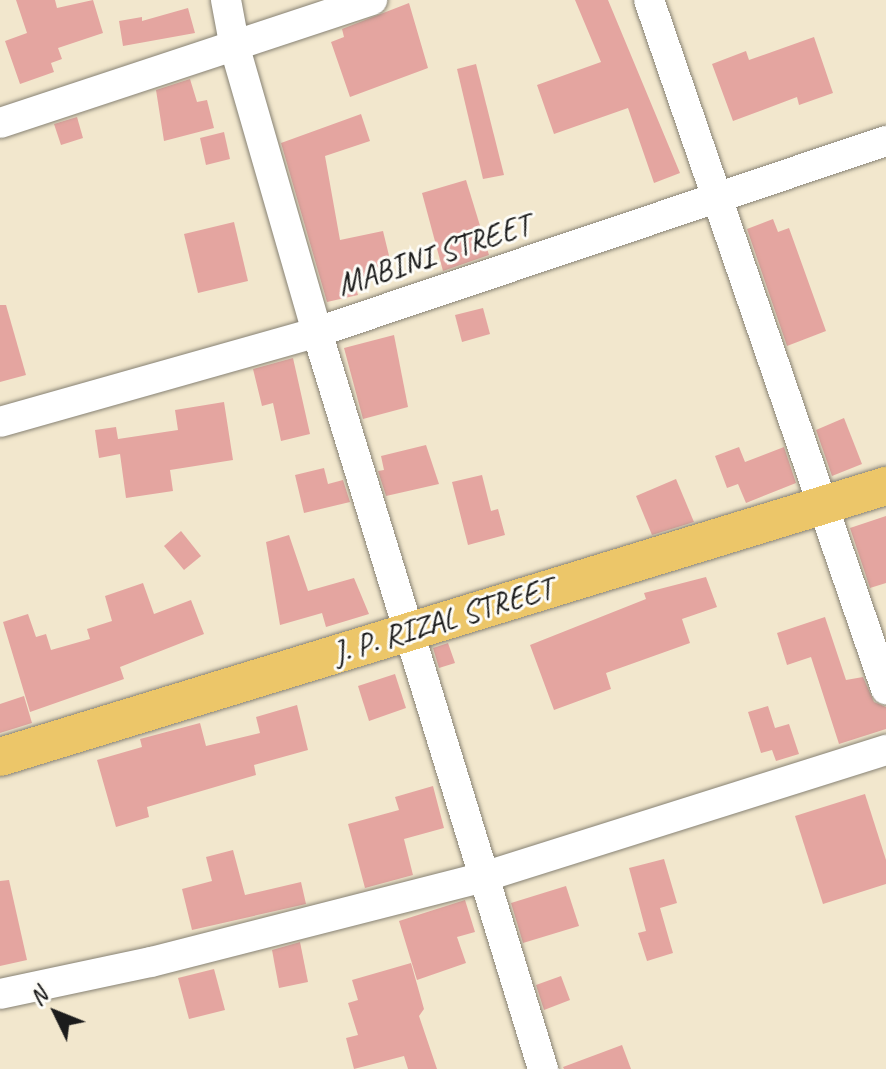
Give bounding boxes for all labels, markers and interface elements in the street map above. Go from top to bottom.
street label: MABINI STREET [332,206,536,304]
street label: J. P. RIZAL STREET [328,569,558,673]
north arrow [16,973,96,1053]
text: N [24,982,53,1011]

